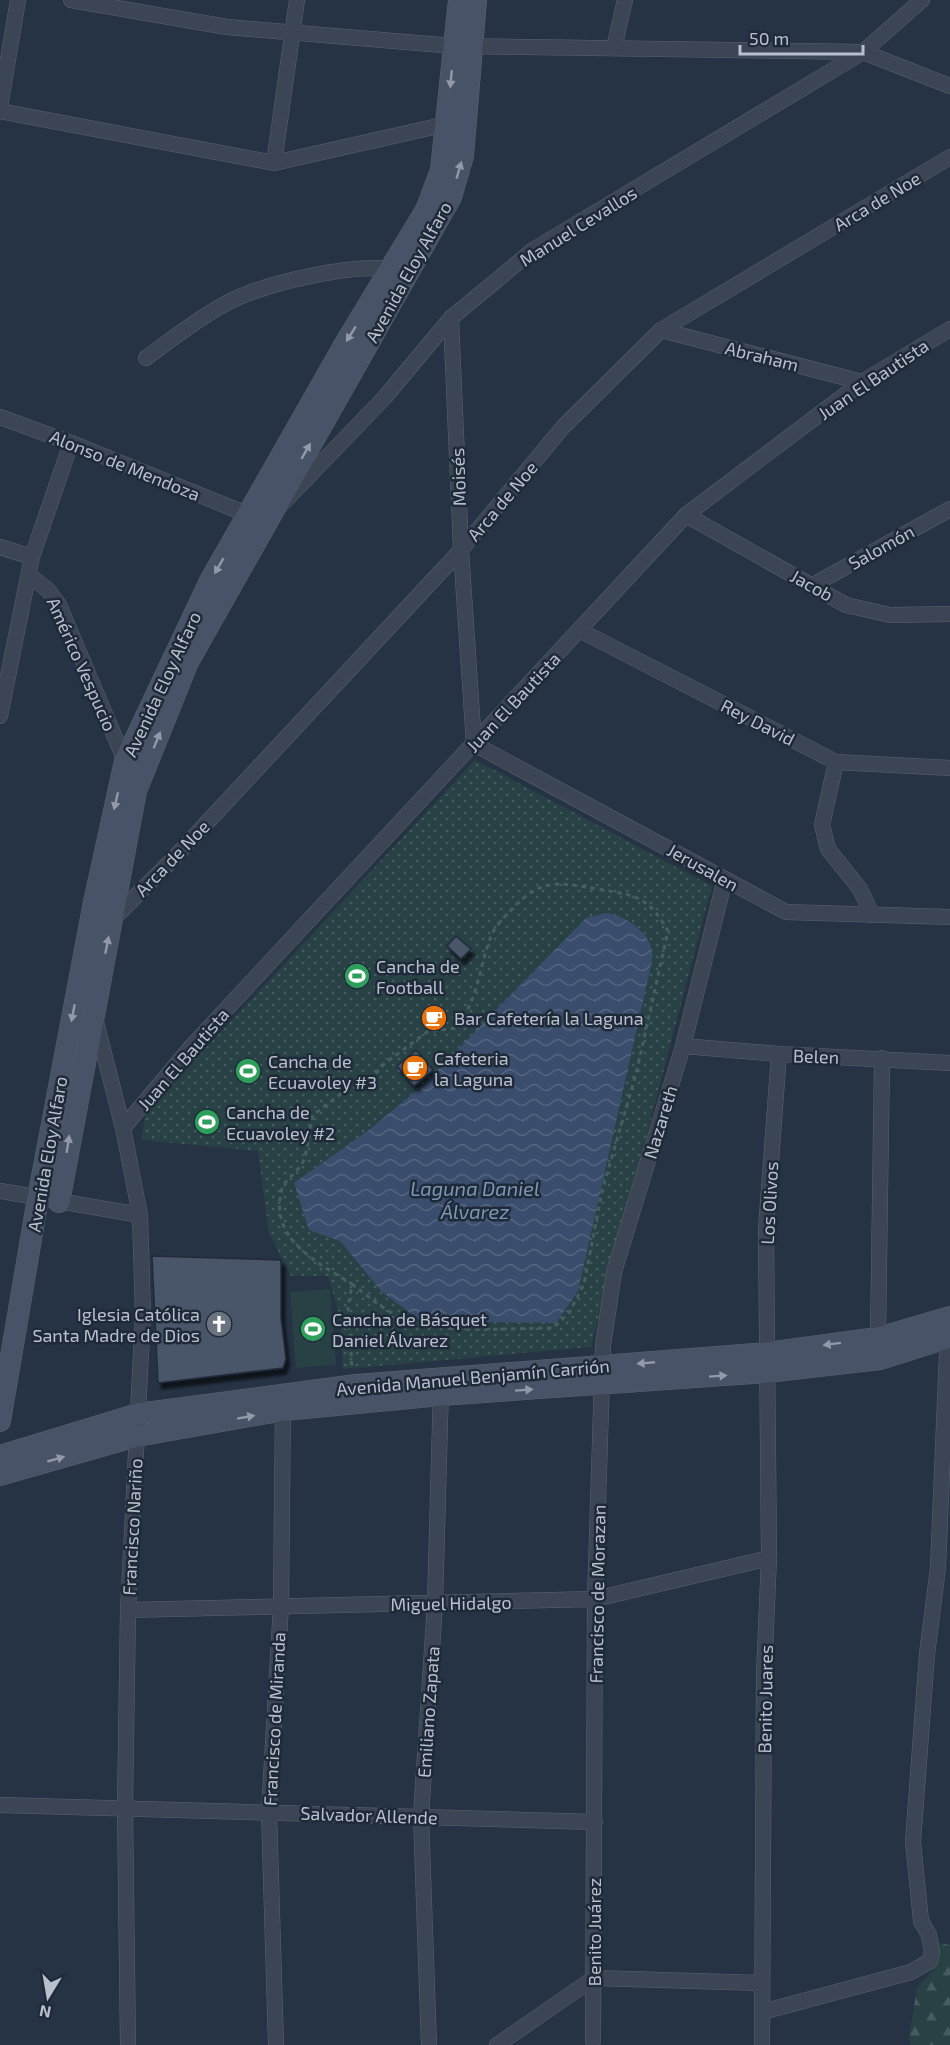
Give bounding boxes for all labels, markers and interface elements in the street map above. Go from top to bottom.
scale bar [740,18,863,56]
text: 50 m [749,27,789,49]
one-way arrow [446,70,456,89]
one-way arrow [455,161,464,179]
street label: Arca de Noe [830,166,924,236]
street label: Manuel Cevallos [515,181,641,271]
street label: Avenida Eloy Alfaro [360,198,456,346]
one-way arrow [346,326,357,342]
street label: Juan El Bautista [814,334,932,424]
street label: Abraham [723,336,801,376]
street label: Alonso de Mendoza [47,425,203,505]
one-way arrow [301,442,311,459]
street label: Moisés [446,447,470,507]
street label: Arca de Noe [462,457,542,545]
street label: Salomón [844,520,918,574]
one-way arrow [214,558,224,575]
street label: Jacob [787,564,837,606]
street label: Américo Vespucio [43,594,121,734]
street label: Avenida Eloy Alfaro [119,608,205,760]
street label: Juan El Bautista [461,648,565,756]
street label: Rey David [717,694,799,750]
one-way arrow [153,731,162,749]
one-way arrow [111,792,120,811]
street label: Arca de Noe [130,815,214,901]
street label: Jerusalen [664,839,742,895]
one-way arrow [103,936,112,955]
place label: Cancha de Football [376,955,460,998]
sports icon: Cancha de Football [342,961,372,991]
street label: Juan El Bautista [133,1003,233,1115]
cafe icon: Bar Cafetería la Laguna [419,1003,449,1033]
one-way arrow [68,1004,77,1023]
place label: Bar Cafetería la Laguna [454,1007,644,1029]
street label: Belen [792,1044,840,1068]
place label: Cafeteria la Laguna [434,1047,513,1090]
place label: Cancha de Ecuavoley #3 [268,1050,377,1093]
cafe icon: Cafeteria la Laguna [400,1053,430,1083]
sports icon: Cancha de Ecuavoley #3 [233,1056,263,1086]
street label: Avenida Eloy Alfaro [22,1074,72,1234]
street label: Nazareth [638,1083,682,1161]
place label: Cancha de Ecuavoley #2 [226,1101,335,1144]
sports icon: Cancha de Ecuavoley #2 [192,1107,222,1137]
one-way arrow [64,1134,73,1153]
street label: Los Olivos [756,1161,782,1245]
water label: Laguna Daniel Álvarez [410,1176,540,1223]
place label: Iglesia Católica Santa Madre de Dios [32,1303,200,1346]
place label: Cancha de Básquet Daniel Álvarez [332,1308,487,1351]
church icon: Iglesia Católica Santa Madre de Dios [204,1309,234,1339]
sports icon: Cancha de Básquet Daniel Álvarez [298,1314,328,1344]
one-way arrow [823,1340,842,1349]
street label: Avenida Manuel Benjamín Carrión [335,1354,611,1400]
one-way arrow [636,1358,655,1368]
one-way arrow [709,1371,728,1380]
one-way arrow [515,1385,534,1395]
one-way arrow [237,1412,256,1421]
one-way arrow [47,1453,65,1463]
street label: Francisco Nariño [117,1458,147,1596]
street label: Francisco de Morazan [584,1504,610,1684]
street label: Miguel Hidalgo [390,1591,512,1615]
street label: Francisco de Miranda [258,1631,290,1807]
street label: Emiliano Zapata [412,1645,444,1779]
street label: Benito Juares [753,1645,777,1753]
street label: Salvador Allende [300,1802,438,1828]
street label: Benito Juárez [583,1878,605,1986]
north arrow [18,1967,78,2027]
text: N [38,2002,53,2023]

